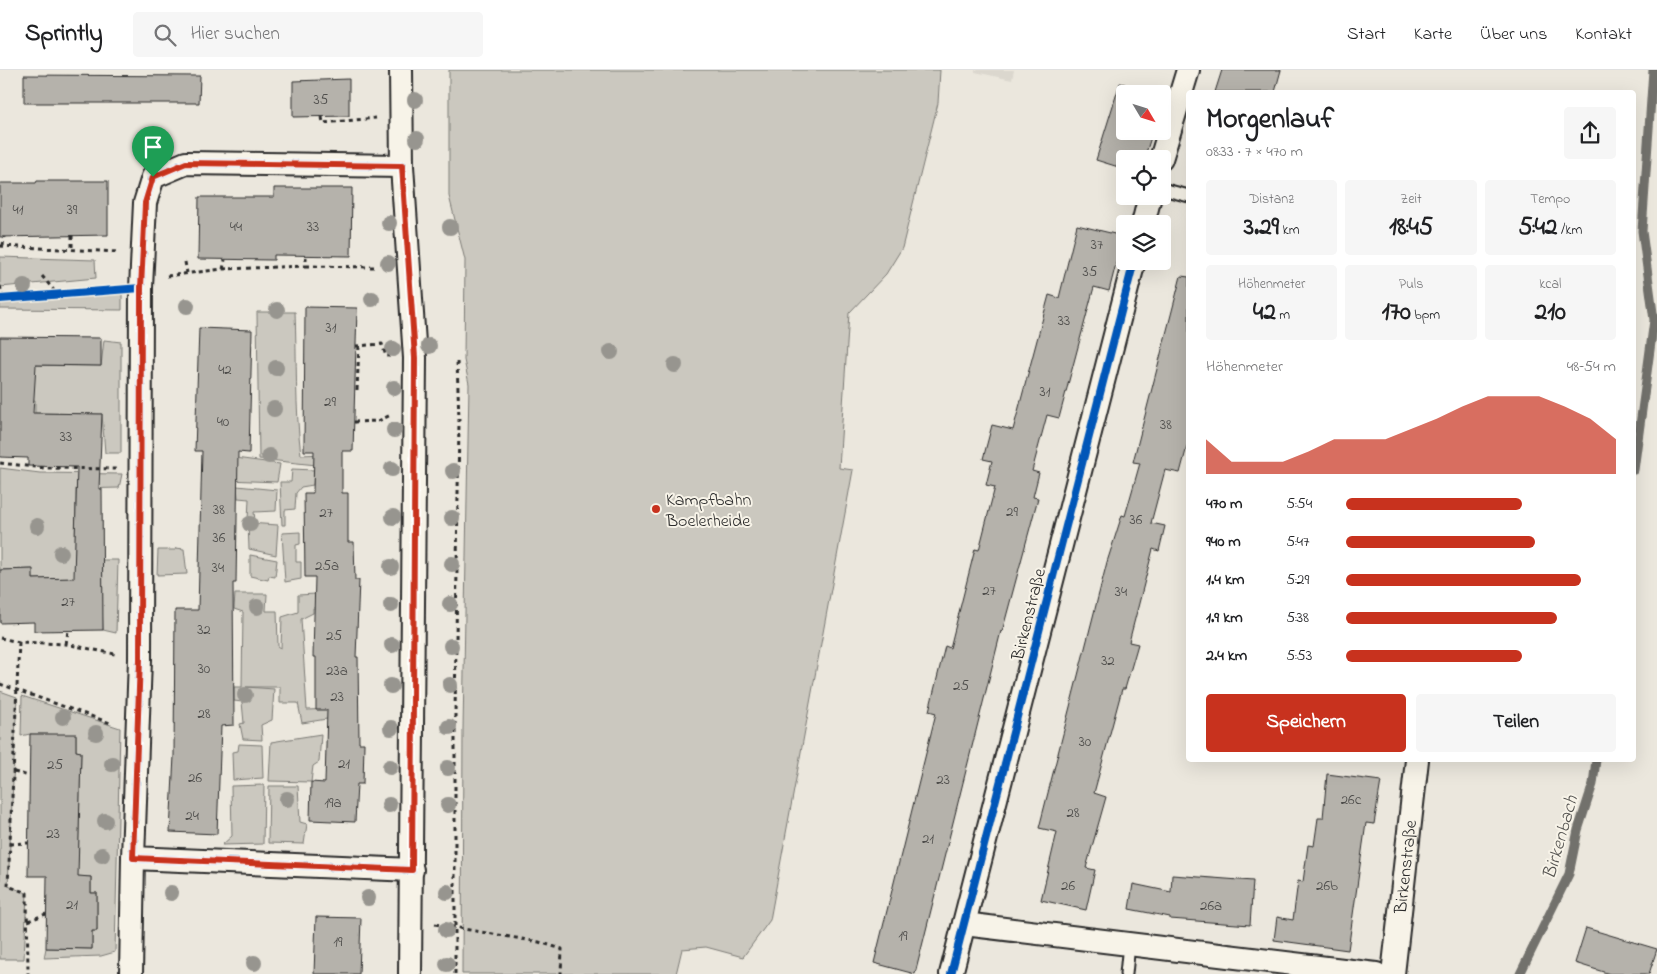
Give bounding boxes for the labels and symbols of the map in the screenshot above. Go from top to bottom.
north arrow [1116,85,1171,140]
house number: 35 [314,89,329,111]
pin [132,126,174,177]
house number: 41 [13,199,24,221]
house number: 39 [67,199,78,221]
house number: 44 [230,216,242,238]
house number: 33 [307,216,319,238]
house number: 37 [1091,234,1103,256]
house number: 35 [1083,261,1098,283]
house number: 33 [1058,310,1070,332]
house number: 31 [326,317,337,339]
house number: 42 [218,359,232,381]
house number: 31 [1040,381,1051,403]
house number: 29 [324,391,336,413]
house number: 40 [217,411,230,433]
house number: 38 [1160,414,1172,436]
house number: 33 [60,426,72,448]
place label: Kampfbahn Boelerheide [665,488,752,535]
house number: 38 [213,499,225,521]
house number: 29 [1006,501,1018,523]
house number: 27 [319,502,333,524]
marker: Kampfbahn Boelerheide [650,503,662,515]
house number: 36 [1130,509,1143,531]
house number: 36 [213,527,226,549]
house number: 25a [315,555,339,577]
house number: 34 [212,557,224,579]
street label: Birkenstraße [1006,565,1054,664]
house number: 27 [982,580,996,602]
house number: 34 [1115,581,1127,603]
house number: 27 [61,591,75,613]
house number: 32 [197,619,211,641]
house number: 25 [326,625,342,647]
house number: 32 [1101,650,1115,672]
house number: 30 [198,658,211,680]
house number: 23a [326,660,348,682]
house number: 25 [953,675,969,697]
house number: 23 [330,686,344,708]
house number: 28 [197,703,211,725]
house number: 30 [1079,731,1092,753]
house number: 21 [338,753,350,775]
house number: 25 [47,754,63,776]
house number: 26 [188,767,202,789]
house number: 23 [936,769,950,791]
house number: 26c [1341,789,1362,811]
house number: 19a [324,792,342,814]
water label: Birkenbach [1537,792,1587,883]
house number: 28 [1066,802,1080,824]
house number: 24 [185,805,199,827]
street label: Birkenstraße [1389,818,1425,916]
house number: 23 [46,823,60,845]
house number: 21 [922,828,934,850]
house number: 26 [1061,875,1075,897]
house number: 26b [1316,875,1338,897]
house number: 21 [66,894,78,916]
house number: 26a [1200,895,1222,917]
house number: 19 [898,925,908,947]
house number: 19 [333,931,343,953]

